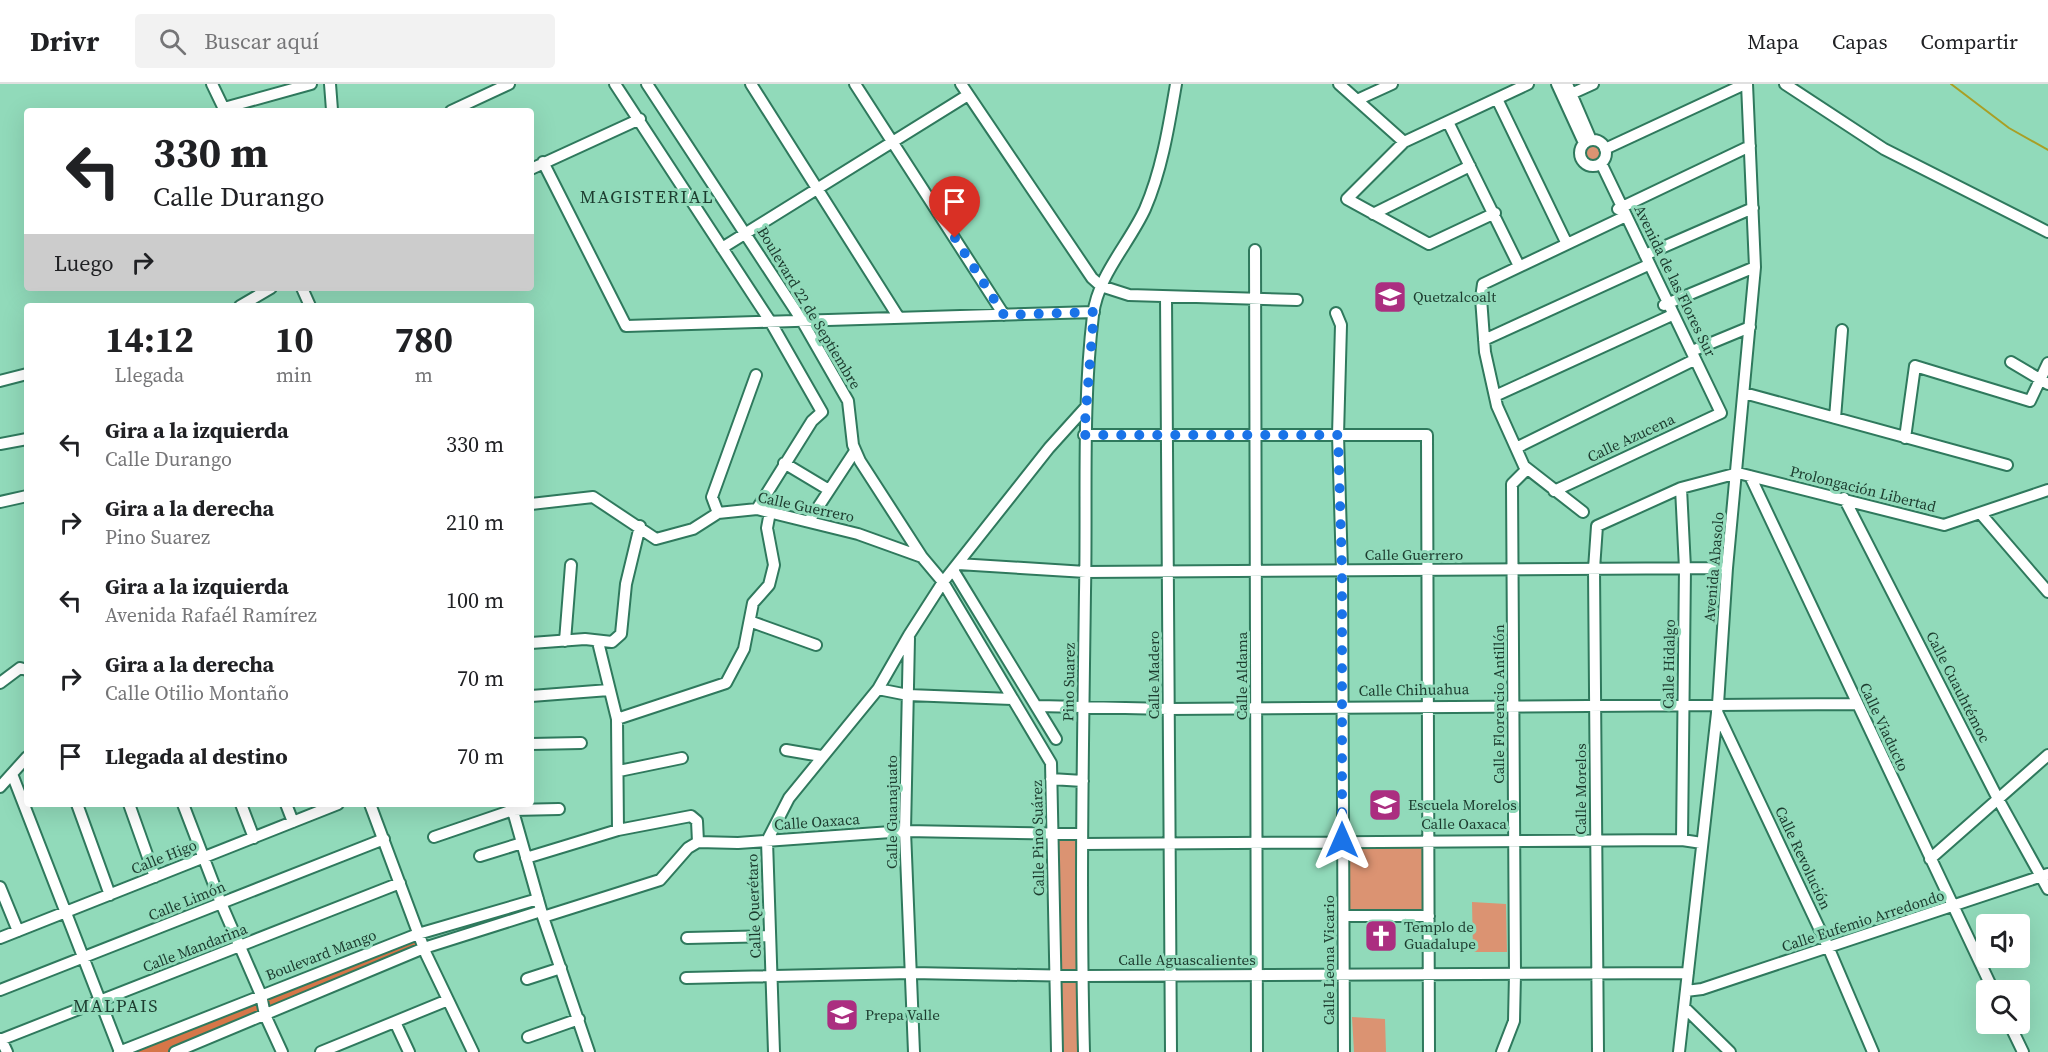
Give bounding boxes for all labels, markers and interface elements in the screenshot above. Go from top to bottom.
search box [135,14,555,68]
text: Drivr [30,22,99,60]
icon: search [156,25,189,58]
text: Buscar aquí [204,26,319,56]
text: Mapa [1747,27,1799,56]
text: Capas [1832,27,1888,56]
text: Compartir [1921,27,2018,56]
text: 330 m [153,123,268,181]
icon: left [54,132,132,210]
pin [929,176,980,238]
text: Calle Durango [153,178,324,215]
district label: MAGISTERIAL [580,184,714,209]
icon: arrive [938,185,971,218]
street label: Avenida de las Flores Sur [1630,201,1722,361]
street label: Boulevard 22 de Septiembre [752,223,867,393]
icon: right [126,246,159,279]
text: Luego [54,248,114,278]
school or university icon: Quetzalcoalt [1372,279,1408,315]
place label: Quetzalcoalt [1413,286,1496,307]
text: 14:12 [105,315,194,364]
text: 10 [275,315,314,364]
text: 780 [395,315,453,364]
text: Llegada [115,361,184,389]
text: min [276,361,312,389]
text: m [415,361,433,389]
street label: Calle Azucena [1584,408,1678,467]
text: Gira a la izquierda [105,415,289,445]
icon: left [54,428,87,461]
text: 330 m [446,429,504,459]
text: Calle Durango [105,445,232,473]
street label: Prolongación Libertad [1788,460,1939,517]
street label: Calle Guerrero [756,486,856,527]
text: Gira a la derecha [105,493,274,523]
icon: right [54,506,87,539]
text: 210 m [446,507,504,537]
street label: Avenida Abasolo [1698,511,1729,623]
text: Pino Suarez [105,523,210,551]
street label: Calle Guerrero [1365,544,1463,565]
text: Gira a la izquierda [105,571,289,601]
icon: left [54,584,87,617]
text: 100 m [446,585,504,615]
text: Avenida Rafaél Ramírez [105,601,317,629]
street label: Calle Hidalgo [1657,619,1680,709]
street label: Calle Florencio Antillón [1488,624,1509,784]
street label: Calle Cuauhtémoc [1921,628,1996,746]
street label: Calle Madero [1143,631,1164,719]
street label: Calle Aldama [1231,631,1252,720]
street label: Pino Suarez [1057,642,1080,722]
text: Gira a la derecha [105,649,274,679]
icon: right [54,662,87,695]
text: 70 m [457,663,504,693]
street label: Calle Chihuahua [1358,678,1470,701]
text: Calle Otilio Montaño [105,679,289,707]
street label: Calle Viaducto [1855,679,1914,775]
icon: arrive [54,740,87,773]
text: Llegada al destino [105,741,288,771]
text: 70 m [457,741,504,771]
street label: Calle Morelos [1570,743,1591,835]
street label: Calle Guanajuato [881,755,902,869]
street label: Calle Pino Suárez [1026,780,1049,896]
school or university icon: Escuela Morelos [1367,787,1403,823]
place label: Escuela Morelos [1408,794,1517,815]
street label: Calle Revolución [1770,803,1837,913]
street label: Calle Oaxaca [773,808,861,835]
position arrow [1310,808,1374,872]
street label: Calle Oaxaca [1421,813,1507,834]
street label: Calle Higo [128,834,200,879]
street label: Calle Querétaro [741,853,766,959]
street label: Calle Limón [145,876,228,926]
street label: Calle Eufemio Arredondo [1779,884,1947,957]
street label: Calle Leona Vicario [1318,895,1339,1025]
map controls [1976,914,2030,1034]
button: sound [1976,914,2030,968]
place label: Templo de Guadalupe [1404,916,1476,954]
street label: Calle Mandarina [139,918,251,977]
church icon: Templo de Guadalupe [1363,918,1399,954]
street label: Boulevard Mango [262,924,379,985]
street label: Calle Aguascalientes [1118,949,1256,970]
button: search [1976,980,2030,1034]
district label: MALPAIS [73,993,159,1018]
school or university icon: Prepa Valle [824,997,860,1033]
place label: Prepa Valle [865,1004,940,1025]

